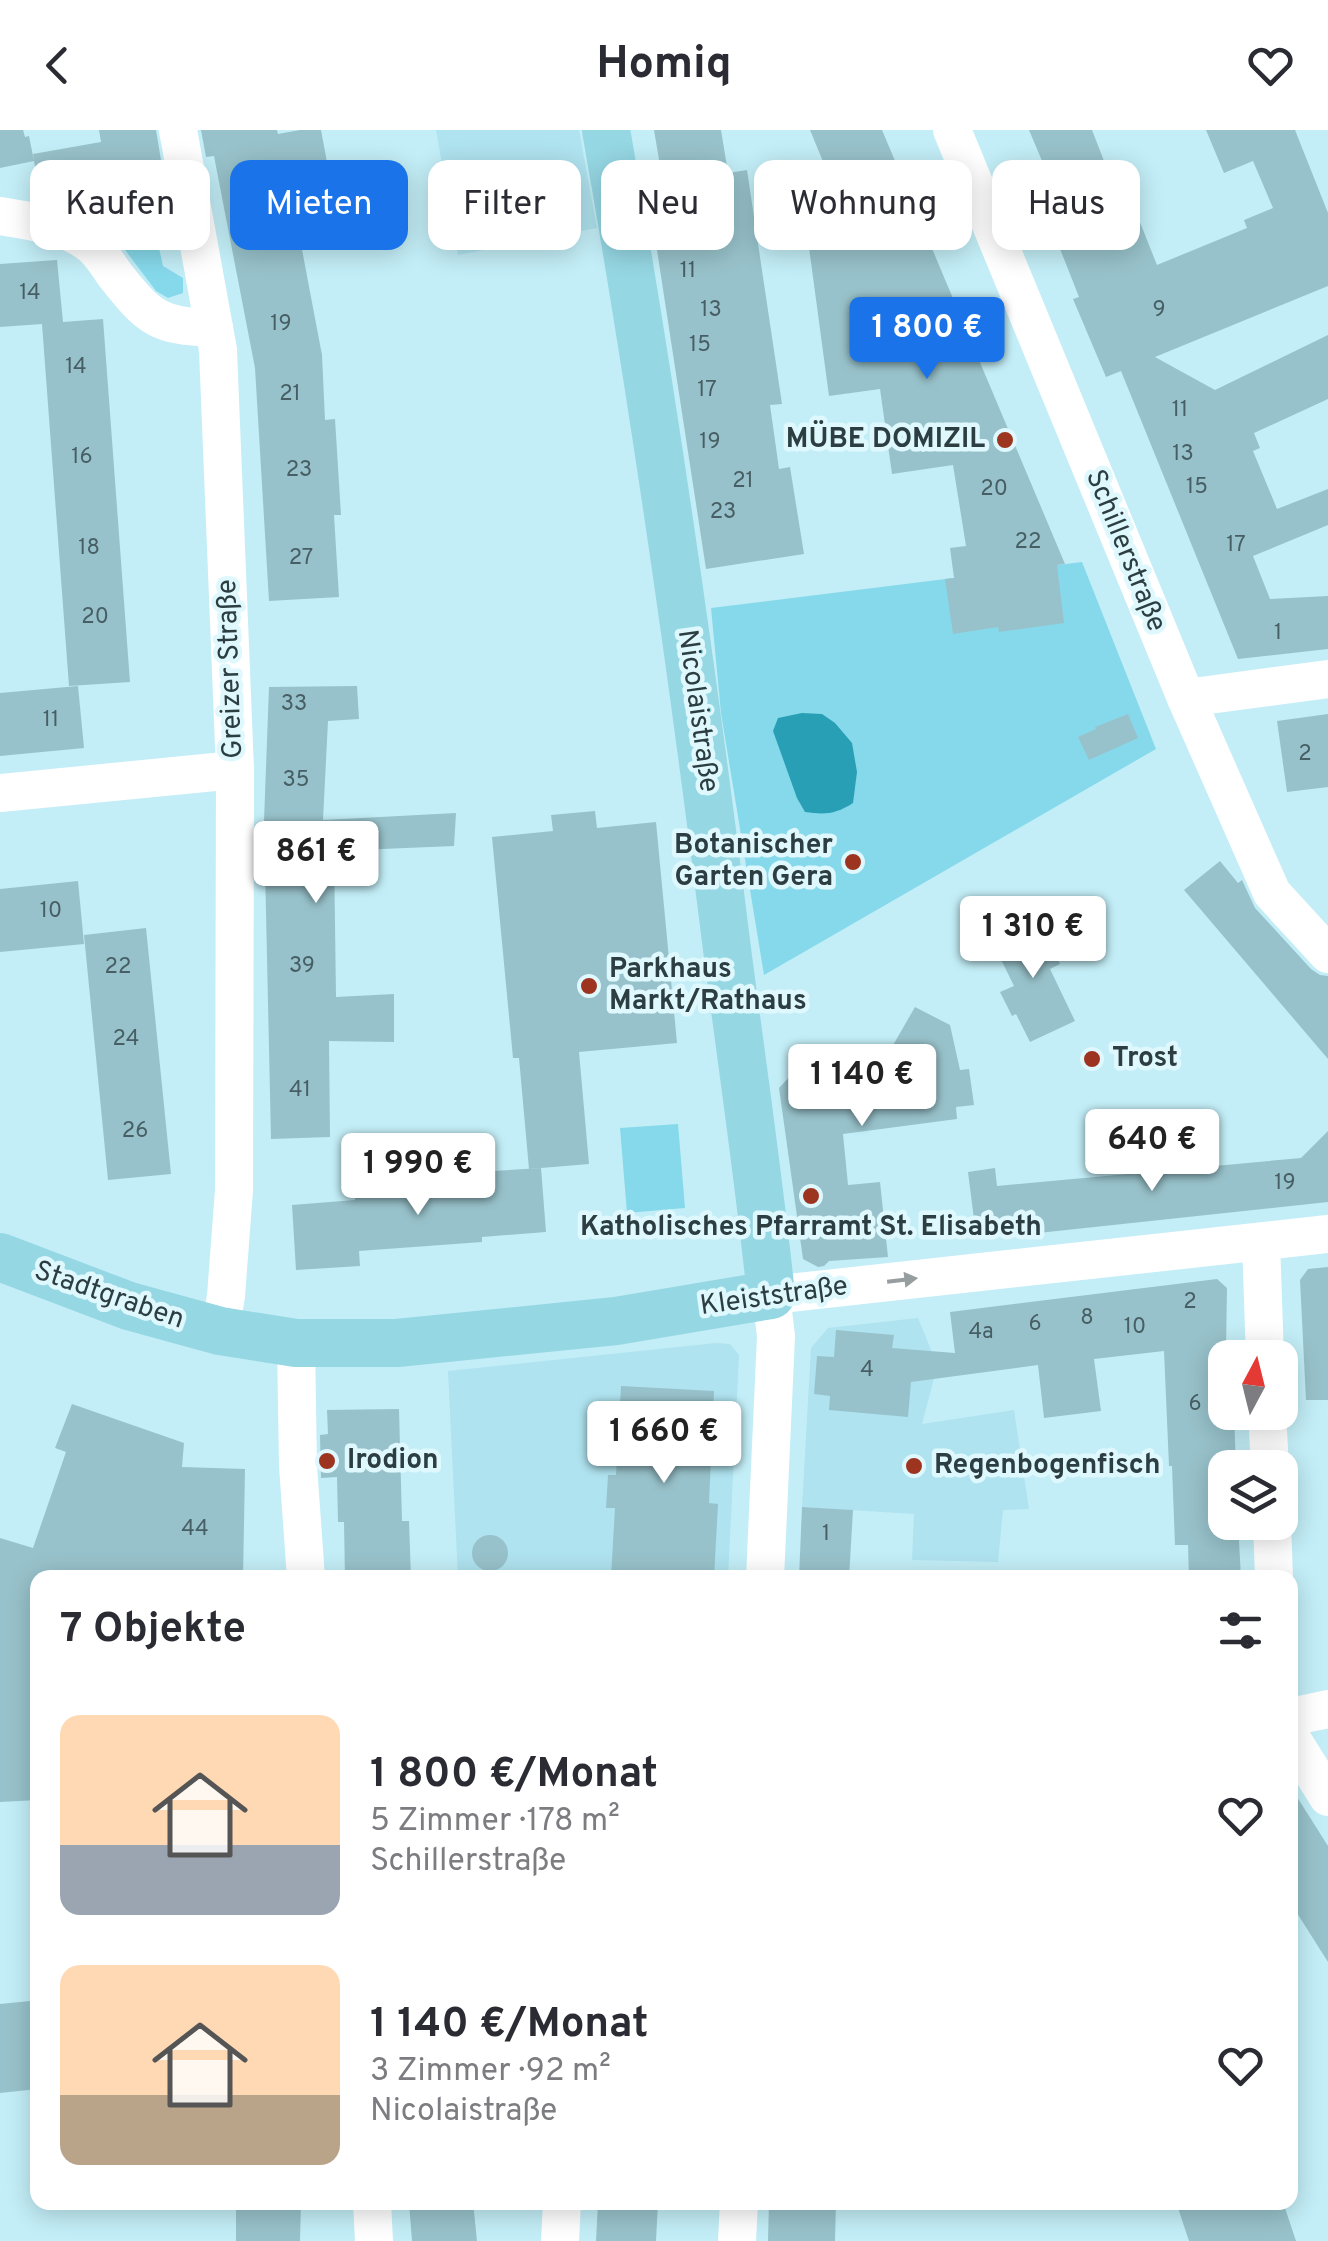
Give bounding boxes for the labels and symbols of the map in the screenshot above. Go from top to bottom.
house number: 11 [680,258,696,285]
house number: 14 [19,280,41,307]
house number: 13 [700,297,722,324]
pin: 1 800 € [835,297,1019,382]
house number: 9 [1152,297,1166,324]
house number: 19 [270,311,292,338]
house number: 15 [689,332,711,359]
house number: 14 [65,354,87,381]
house number: 17 [697,377,717,404]
house number: 21 [279,381,301,408]
house number: 11 [1172,397,1188,424]
place label: MÜBE DOMIZIL [786,420,985,458]
house number: 19 [699,429,721,456]
marker: MÜBE DOMIZIL [994,429,1016,451]
house number: 13 [1172,441,1194,468]
house number: 16 [71,444,93,471]
house number: 23 [286,457,312,484]
street label: Schillerstraße [1076,465,1174,637]
house number: 21 [732,468,754,495]
house number: 15 [1186,474,1208,501]
house number: 20 [980,476,1008,503]
house number: 23 [710,499,736,526]
house number: 22 [1015,529,1041,556]
house number: 17 [1226,532,1246,559]
house number: 18 [78,535,100,562]
house number: 27 [289,545,313,572]
street label: Greizer Straße [210,579,252,759]
house number: 20 [81,604,109,631]
house number: 1 [1274,620,1282,647]
street label: Nicolaistraße [668,627,726,795]
house number: 33 [281,691,307,718]
house number: 11 [43,707,59,734]
house number: 2 [1298,741,1312,768]
house number: 35 [283,767,309,794]
pin: 861 € [246,821,386,906]
place label: Botanischer Garten Gera [674,828,833,896]
marker: Botanischer Garten Gera [842,851,864,873]
pin: 1 310 € [941,896,1125,981]
house number: 10 [40,898,62,925]
place label: Parkhaus Markt/Rathaus [609,952,807,1020]
house number: 39 [289,953,315,980]
house number: 22 [105,954,131,981]
marker: Parkhaus Markt/Rathaus [578,975,600,997]
house number: 24 [113,1026,139,1053]
place label: Trost [1112,1041,1178,1077]
pin: 1 140 € [770,1044,954,1129]
marker: Trost [1081,1048,1103,1070]
house number: 41 [289,1077,311,1104]
pin: 640 € [1082,1109,1222,1194]
house number: 26 [122,1118,148,1145]
pin: 1 990 € [326,1133,510,1218]
house number: 19 [1274,1170,1296,1197]
marker: Katholisches Pfarramt St. Elisabeth [800,1185,822,1207]
place label: Katholisches Pfarramt St. Elisabeth [580,1210,1042,1246]
street label: Stadtgraben [29,1254,189,1338]
street label: Kleiststraße [698,1269,850,1325]
one-way arrow [887,1272,919,1288]
house number: 2 [1183,1289,1197,1316]
house number: 8 [1080,1305,1094,1332]
house number: 6 [1028,1311,1042,1338]
house number: 10 [1124,1314,1146,1341]
house number: 4a [968,1319,994,1346]
north arrow [1208,1340,1298,1430]
house number: 4 [860,1357,874,1384]
house number: 6 [1188,1391,1202,1418]
pin: 1 660 € [572,1401,756,1486]
place label: Irodion [347,1443,438,1479]
place label: Regenbogenfisch [934,1448,1161,1484]
marker: Irodion [316,1450,338,1472]
marker: Regenbogenfisch [903,1455,925,1477]
house number: 44 [181,1516,209,1543]
house number: 1 [822,1521,830,1548]

